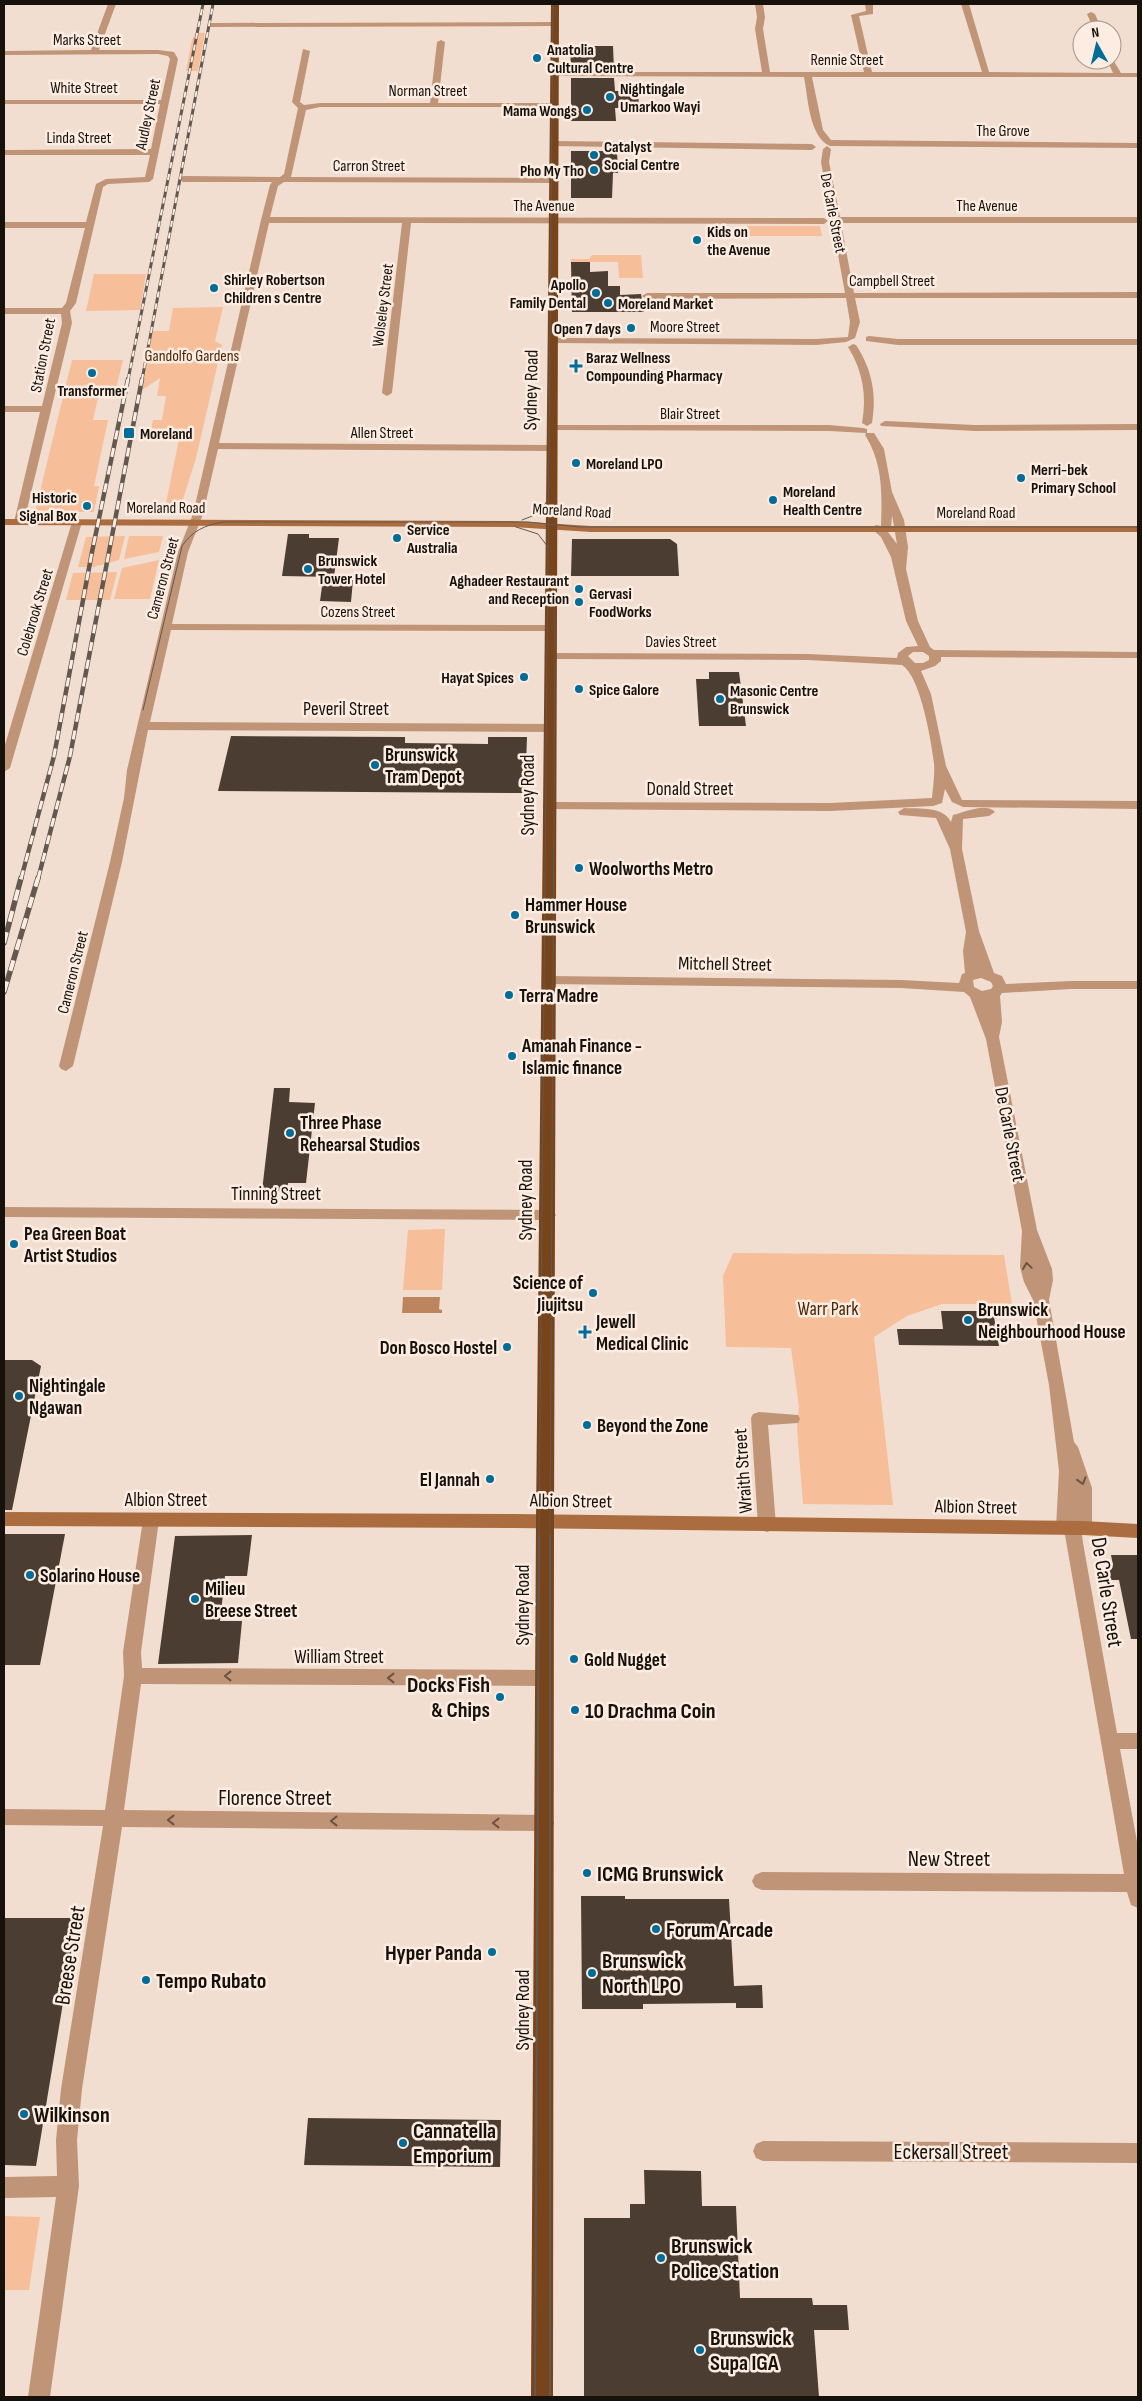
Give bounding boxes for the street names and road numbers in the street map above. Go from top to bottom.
street label: Marks Street [53,31,121,50]
street label: Rennie Street [810,51,884,70]
street label: Audley Street [131,77,165,152]
street label: White Street [50,79,118,98]
street label: Norman Street [389,82,468,101]
street label: The Grove [976,122,1030,141]
street label: Linda Street [47,129,112,148]
street label: Carron Street [333,157,405,176]
street label: De Carle Street [815,172,850,255]
street label: The Avenue [513,197,575,216]
street label: The Avenue [956,197,1018,216]
street label: Wolseley Street [369,262,398,348]
street label: Campbell Street [849,272,935,291]
street label: Station Street [27,316,60,394]
street label: Moore Street [650,318,720,337]
street label: Sydney Road [519,349,544,431]
street label: Blair Street [660,405,720,424]
street label: Allen Street [350,424,413,443]
street label: Moreland Road [127,499,205,518]
street label: Moreland Road [532,500,612,523]
street label: Moreland Road [937,504,1015,523]
street label: Cameron Street [143,535,184,622]
street label: Colebrook Street [13,566,58,658]
street label: Cozens Street [321,603,396,622]
street label: Davies Street [645,633,717,652]
street label: Peveril Street [303,698,389,721]
street label: Sydney Road [517,755,540,835]
street label: Donald Street [646,778,734,801]
street label: Cameron Street [54,929,93,1016]
street label: Mitchell Street [678,952,772,977]
street label: De Carle Street [989,1085,1030,1184]
street label: Sydney Road [515,1160,538,1240]
street label: Tinning Street [231,1183,321,1206]
street label: Wraith Street [729,1427,758,1514]
street label: Albion Street [124,1489,207,1512]
street label: Albion Street [529,1489,613,1514]
street label: Albion Street [934,1495,1018,1520]
street label: De Carle Street [1084,1535,1129,1649]
street label: Sydney Road [512,1565,535,1645]
street label: William Street [294,1646,384,1669]
street label: Florence Street [218,1785,332,1812]
street label: New Street [908,1846,990,1873]
street label: Breese Street [49,1903,92,2007]
street label: Sydney Road [512,1970,535,2050]
street label: Eckersall Street [894,2139,1009,2166]

